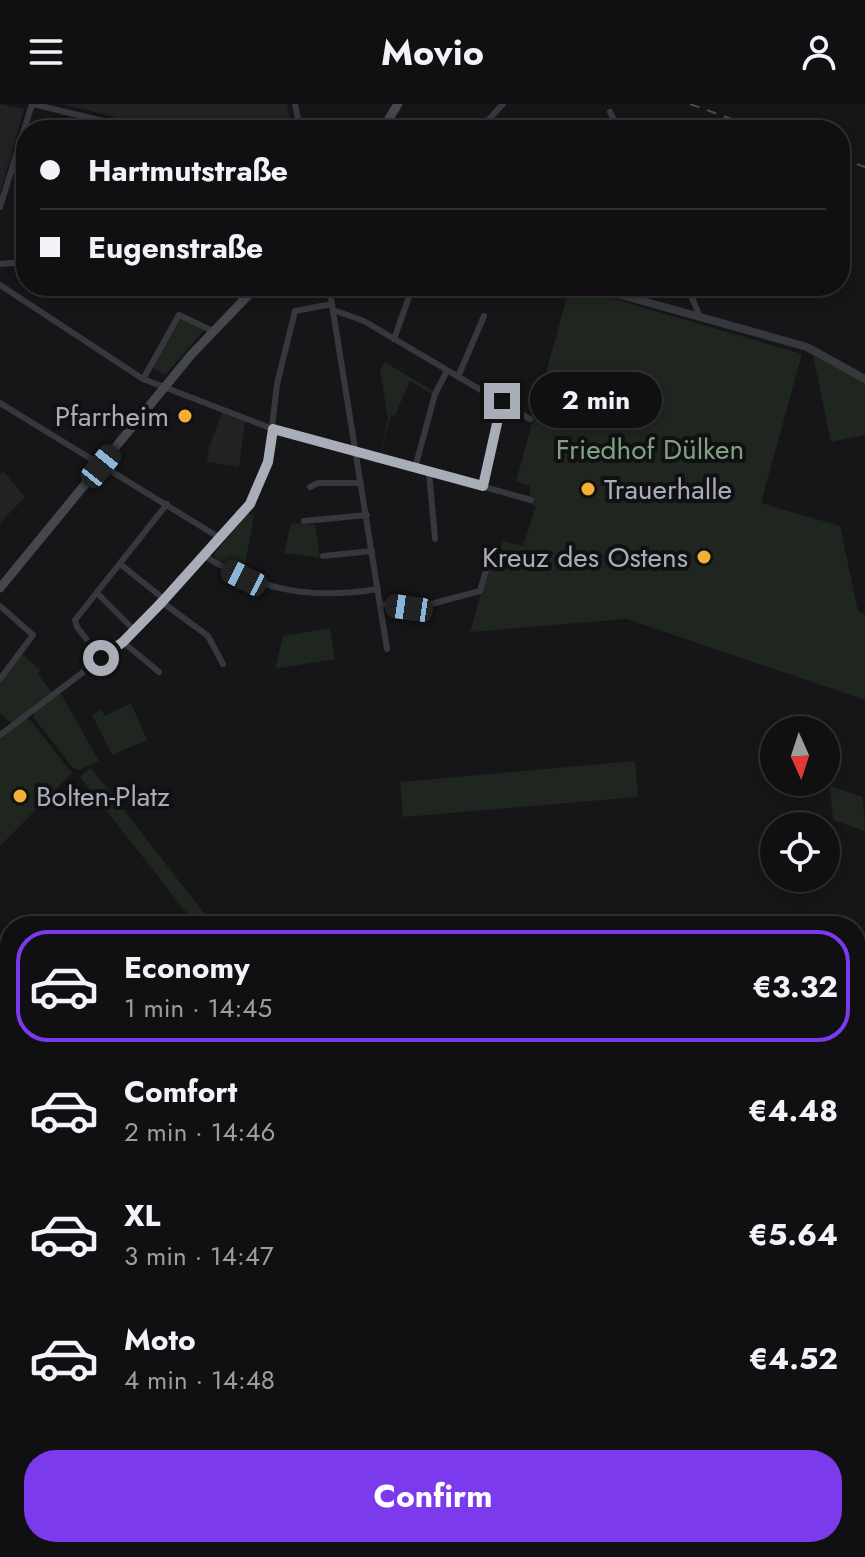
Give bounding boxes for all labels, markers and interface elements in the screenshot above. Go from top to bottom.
text: Movio [381,26,484,78]
icon: menu [24,30,68,74]
icon: person [797,30,841,74]
text: Hartmutstraße [88,149,288,192]
text: Eugenstraße [88,226,263,269]
callout: 2 min [530,373,662,429]
text: 2 min [562,381,630,419]
route end [484,383,520,419]
place label: Pfarrheim [55,396,169,437]
marker: Pfarrheim [176,407,194,425]
park label: Friedhof Dülken [556,429,744,470]
car [77,440,125,492]
place label: Trauerhalle [604,469,732,510]
marker: Trauerhalle [579,480,597,498]
place label: Kreuz des Ostens [482,537,688,578]
marker: Kreuz des Ostens [695,548,713,566]
car [217,556,271,600]
car [384,593,434,623]
route start [83,640,119,676]
north arrow [760,716,840,796]
map controls [760,716,840,892]
place label: Bolten-Platz [36,776,170,817]
marker: Bolten-Platz [11,787,29,805]
button: locate [760,812,840,892]
text: Economy [124,946,250,989]
icon: car [28,950,100,1022]
text: €3.32 [752,965,838,1008]
text: 1 min · 14:45 [124,989,272,1027]
text: Comfort [124,1070,237,1113]
icon: car [28,1074,100,1146]
text: €4.48 [748,1089,838,1132]
text: 2 min · 14:46 [124,1113,275,1151]
text: XL [124,1194,160,1237]
icon: car [28,1198,100,1270]
text: €5.64 [748,1213,838,1256]
text: 3 min · 14:47 [124,1237,274,1275]
text: Moto [124,1318,196,1361]
icon: car [28,1322,100,1394]
text: €4.52 [749,1337,838,1380]
text: 4 min · 14:48 [124,1361,275,1399]
button: Confirm [24,1450,842,1542]

